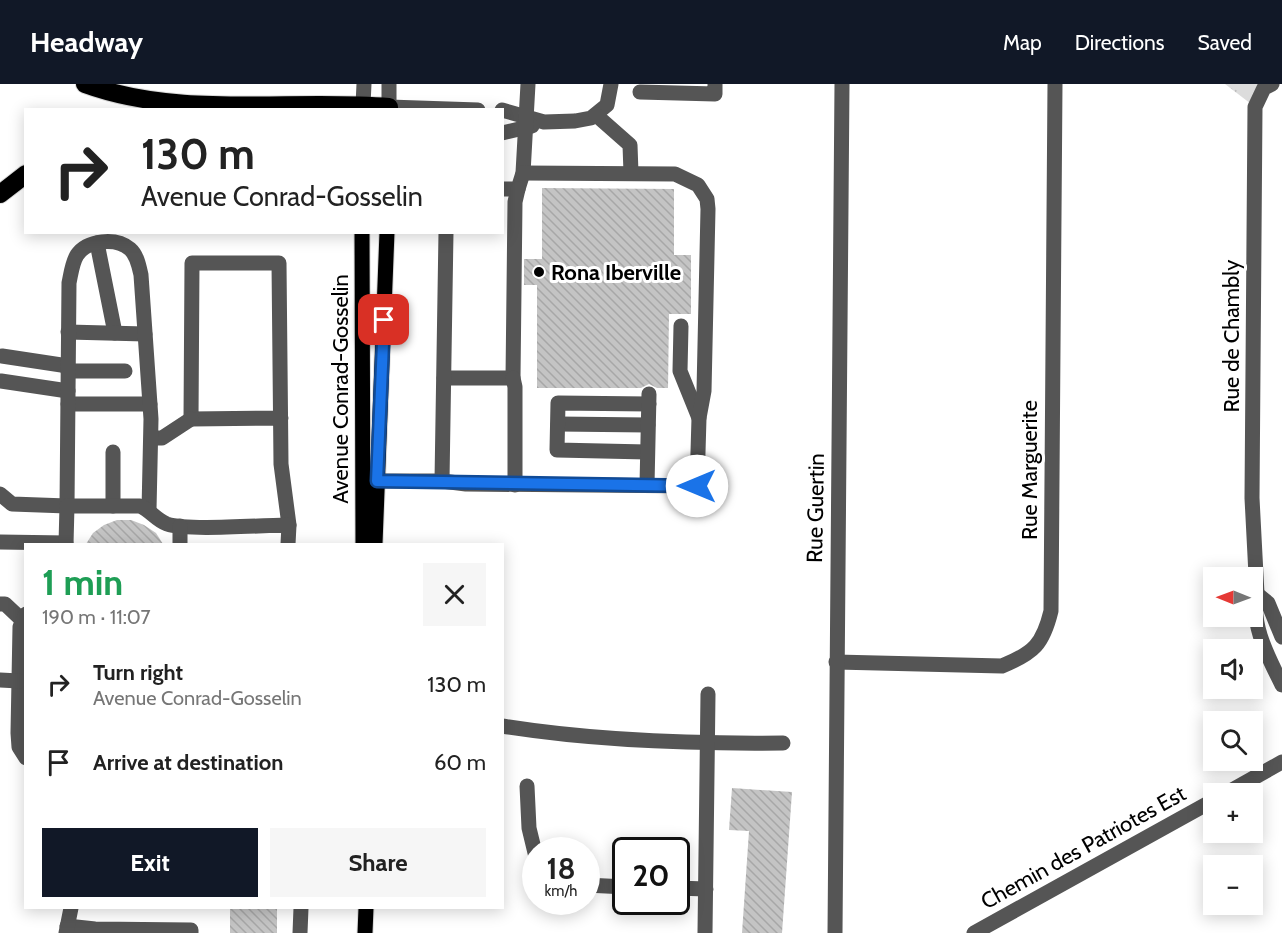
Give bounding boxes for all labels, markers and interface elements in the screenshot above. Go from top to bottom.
text: Headway [30,25,143,59]
text: Map [1003,30,1042,55]
text: Directions [1075,30,1164,55]
text: Saved [1197,30,1252,55]
text: 130 m [141,128,255,180]
icon: right [42,132,120,210]
text: Avenue Conrad-Gosselin [141,180,423,213]
place label: Rona Iberville [551,259,681,286]
street label: Rue de Chambly [1218,260,1245,412]
marker: Rona Iberville [532,265,546,279]
street label: Avenue Conrad-Gosselin [327,274,354,504]
pin [358,294,409,345]
icon: arrive [367,303,400,336]
street label: Rue Marguerite [1016,400,1043,540]
street label: Rue Guertin [801,453,830,563]
position arrow [665,454,729,518]
text: 1 min [42,560,123,604]
button: close [423,563,486,626]
north arrow [1203,567,1263,627]
map controls [1203,567,1263,915]
text: 190 m · 11:07 [42,605,151,629]
button: sound [1203,639,1263,699]
text: Turn right [93,659,183,686]
icon: right [42,668,75,701]
text: 130 m [427,671,486,698]
text: Avenue Conrad-Gosselin [93,686,302,710]
button: search [1203,711,1263,771]
icon: arrive [42,746,75,779]
text: Arrive at destination [93,749,283,776]
text: 60 m [434,749,486,776]
street label: Chemin des Patriotes Est [976,780,1191,915]
button: + [1203,783,1263,843]
button: Exit [42,828,258,897]
button: Share [270,828,486,897]
speed limit sign: 20 [612,837,690,915]
text: 18 [546,850,576,887]
button: − [1203,855,1263,915]
text: km/h [545,882,577,900]

